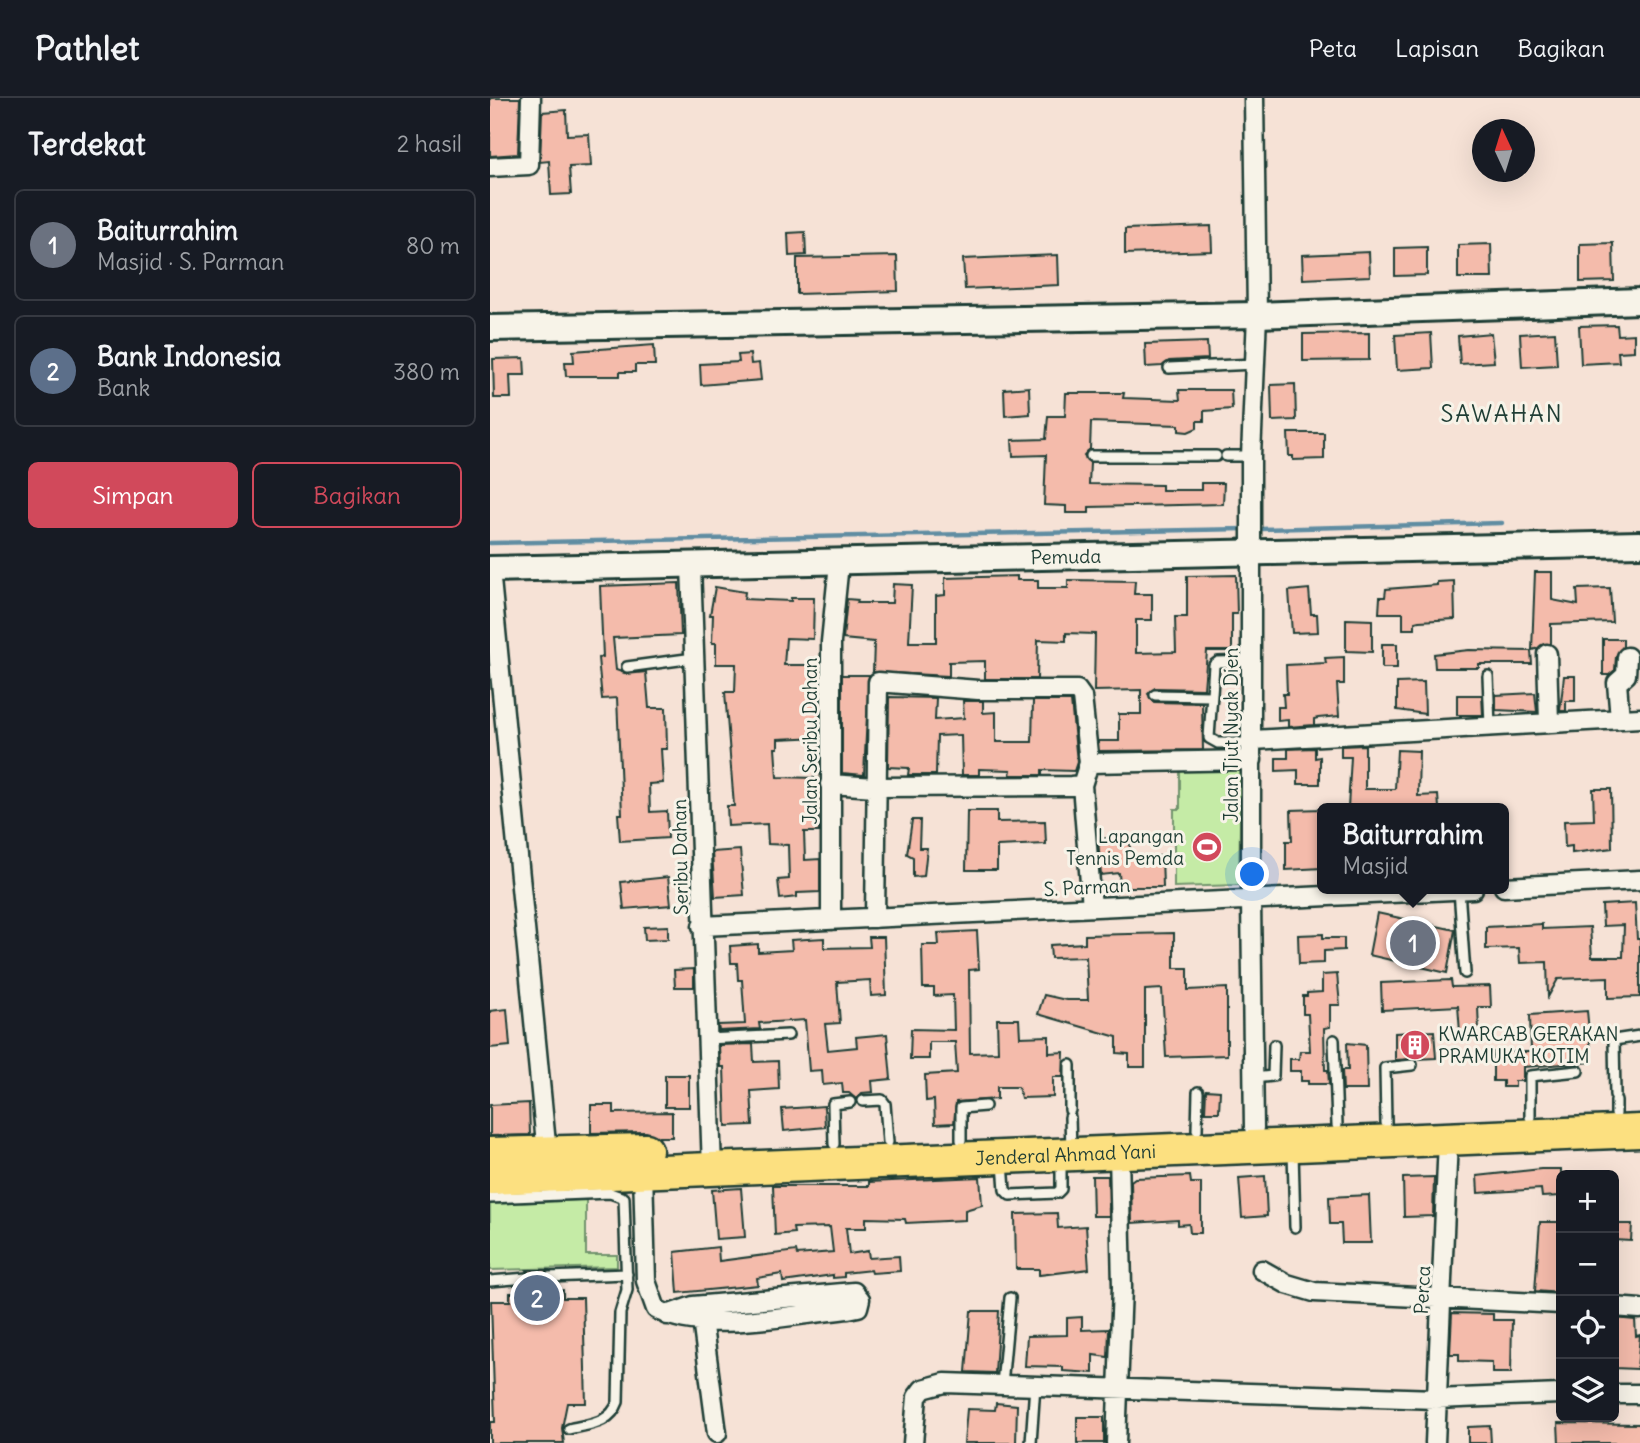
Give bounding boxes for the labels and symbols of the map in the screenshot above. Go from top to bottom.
north arrow [1472,119,1535,182]
district label: SAWAHAN [1440,399,1564,428]
street label: Pemuda [1030,544,1102,569]
street label: Jalan Tjut Nyak Dien [1219,647,1243,823]
street label: Jalan Seribu Dahan [798,657,822,825]
street label: Seribu Dahan [667,799,693,915]
place label: Lapangan Tennis Pemda [1066,824,1184,870]
sports icon: Lapangan Tennis Pemda [1190,830,1224,864]
your location [1235,857,1269,891]
street label: S. Parman [1043,873,1131,901]
pin: 1 [1390,917,1436,969]
place label: KWARCAB GERAKAN PRAMUKA KOTIM [1438,1022,1619,1068]
building icon: KWARCAB GERAKAN PRAMUKA KOTIM [1398,1028,1432,1062]
street label: Jenderal Ahmad Yani [975,1139,1157,1170]
street label: Perca [1409,1265,1435,1315]
pin: 2 [514,1272,560,1324]

